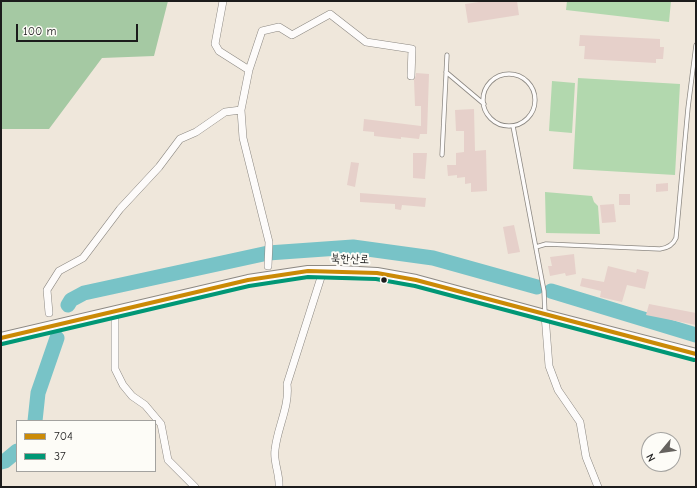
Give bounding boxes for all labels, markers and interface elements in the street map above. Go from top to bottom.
scale bar [18,16,140,42]
text: 100 m [23,24,56,38]
street label: 북한산로 [330,251,370,267]
unlabelled marker [379,275,389,285]
legend [16,420,156,472]
text: 704 [54,429,73,443]
north arrow [641,432,681,472]
text: 37 [54,449,66,463]
text: N [644,451,658,464]

